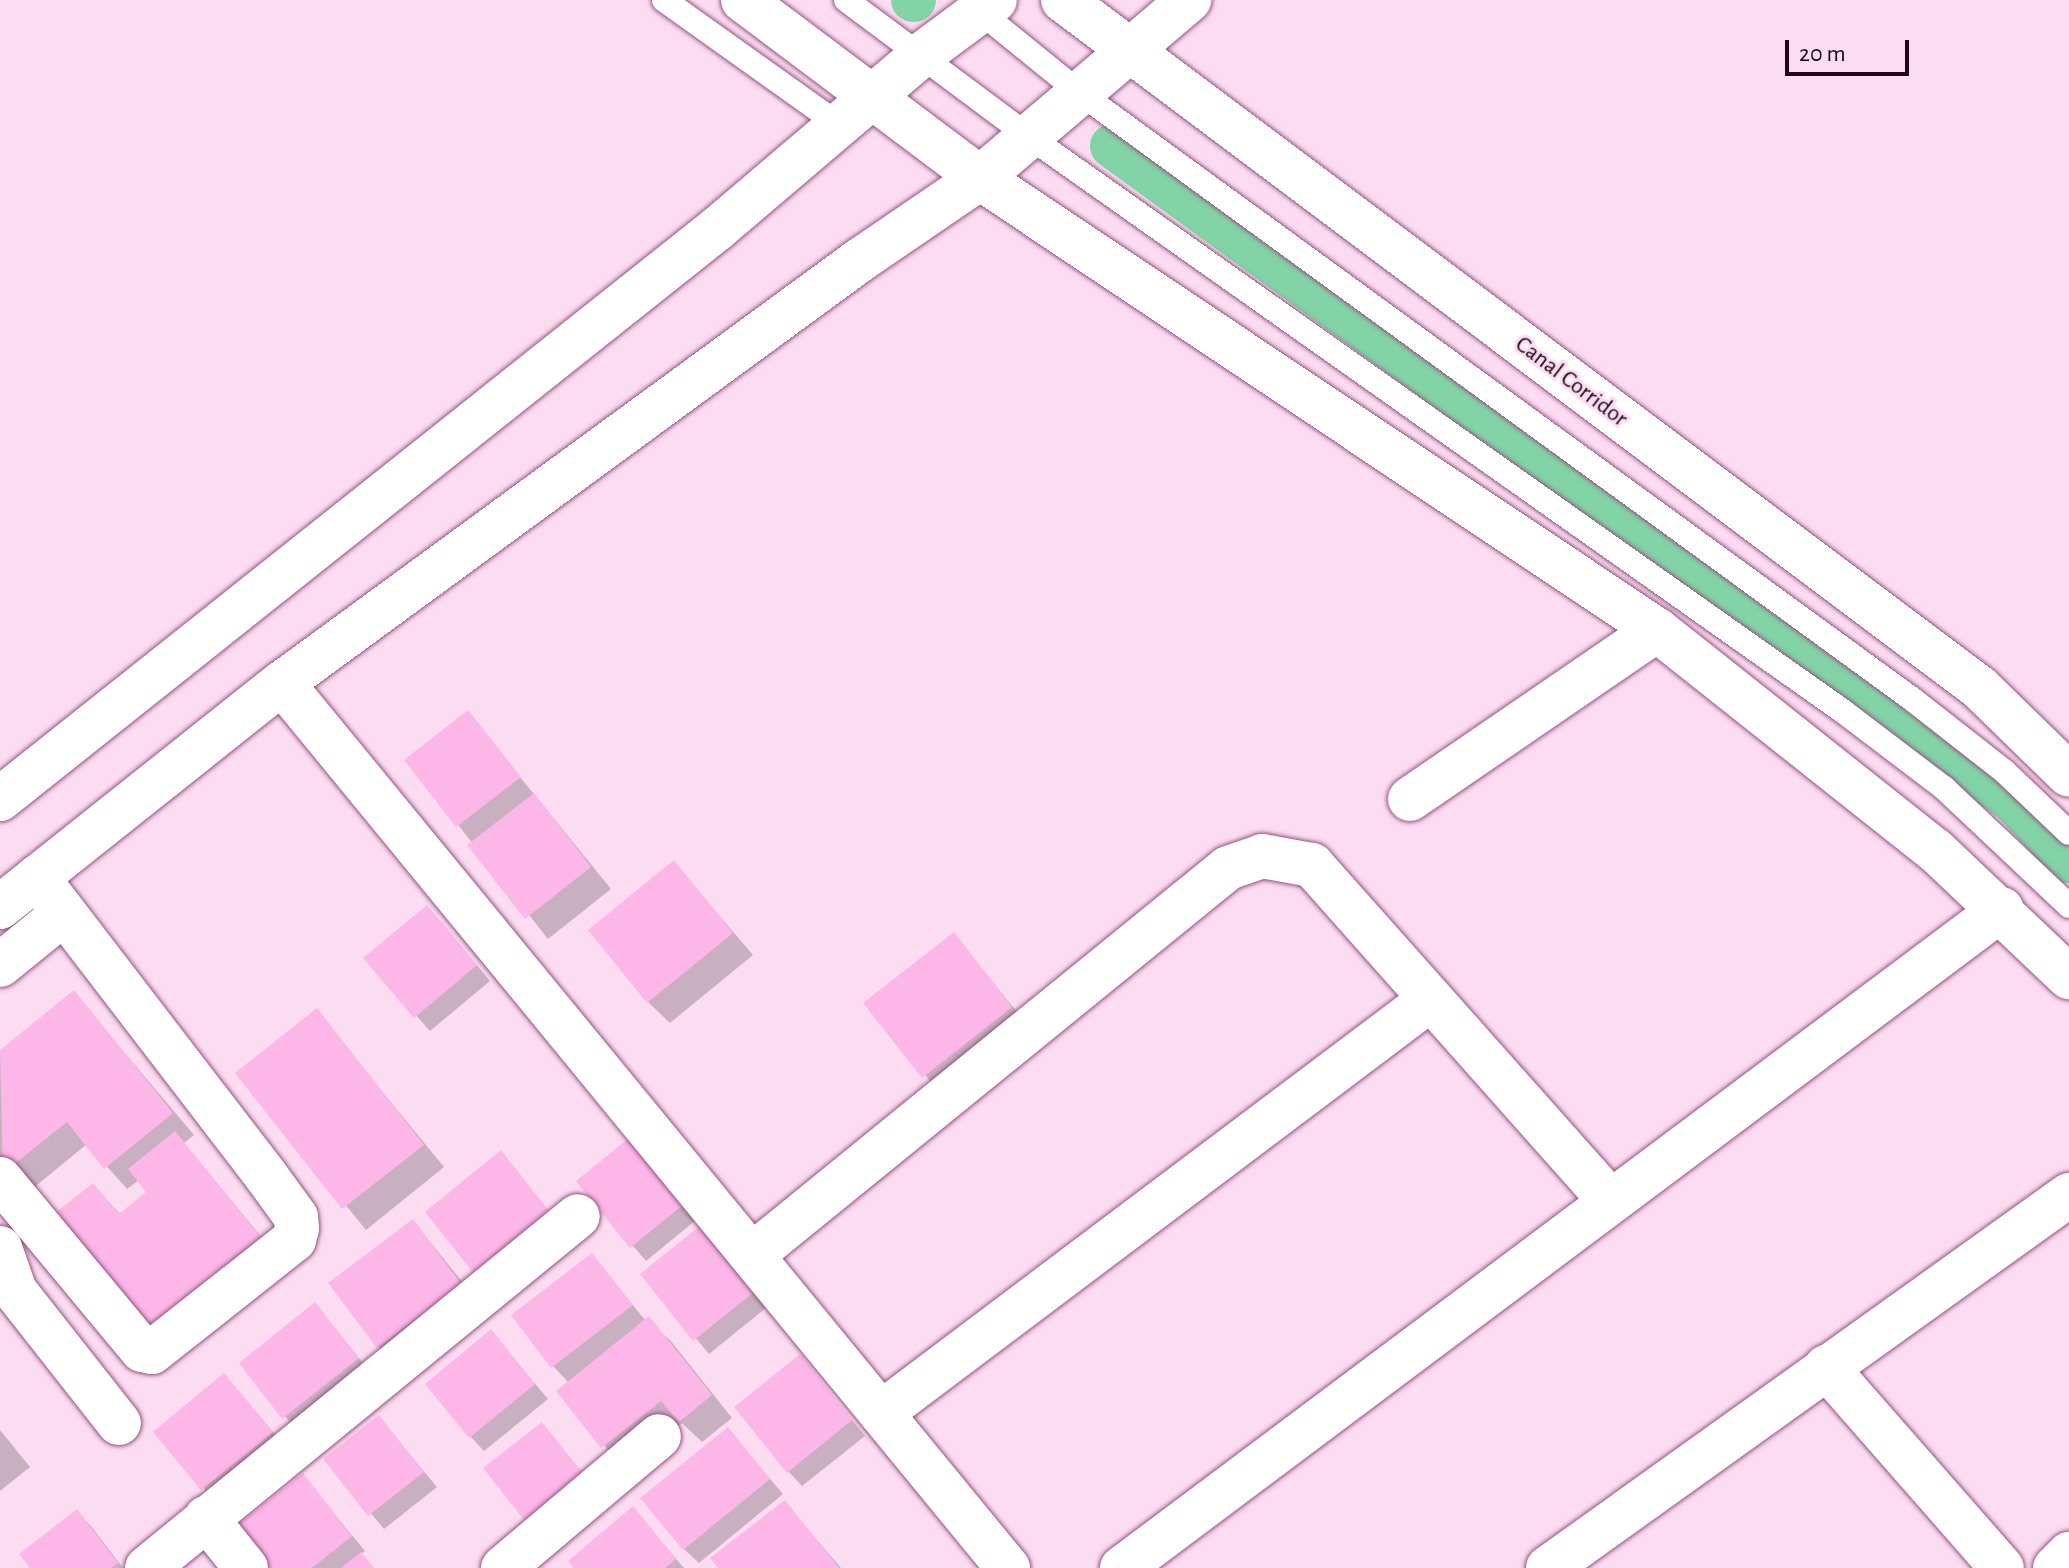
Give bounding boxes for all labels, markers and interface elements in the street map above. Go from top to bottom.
scale bar [1789,24,1913,74]
text: 20 m [1799,42,1846,66]
street label: Canal Corridor [1509,330,1633,434]

